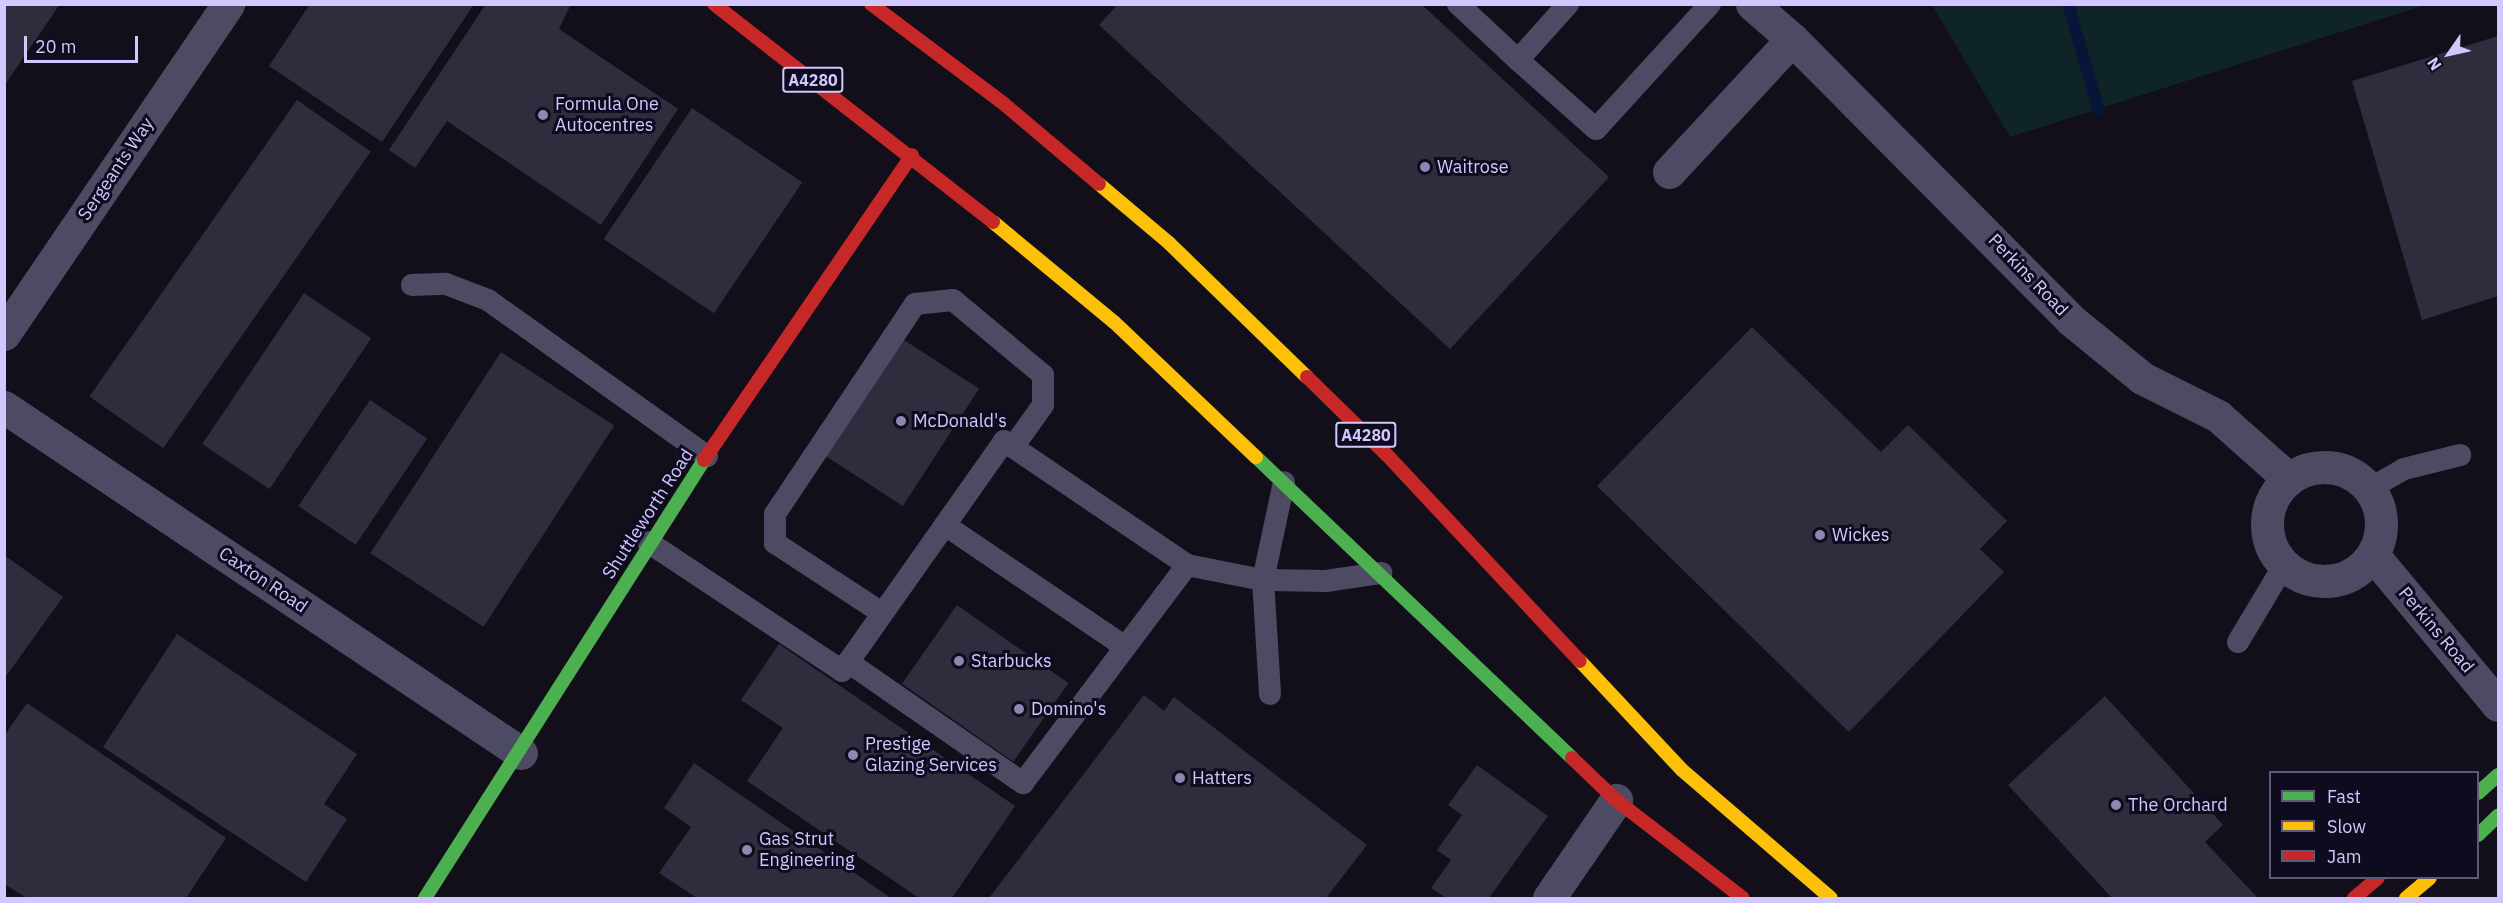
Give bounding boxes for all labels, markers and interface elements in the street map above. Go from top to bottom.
scale bar [27,24,141,62]
north arrow [2419,24,2479,84]
text: 20 m [35,35,77,58]
text: N [2423,54,2446,74]
road number: A4280 [782,67,844,93]
place label: Formula One Autocentres [555,94,659,136]
marker: Formula One Autocentres [536,108,550,122]
street label: Sergeants Way [74,113,158,225]
place label: Waitrose [1437,156,1509,178]
marker: Waitrose [1418,160,1432,174]
street label: Perkins Road [1984,230,2072,320]
place label: McDonald's [913,410,1007,432]
marker: McDonald's [894,414,908,428]
road number: A4280 [1334,422,1398,448]
street label: Shuttleworth Road [598,445,698,583]
place label: Wickes [1832,524,1889,546]
marker: Wickes [1813,528,1827,542]
street label: Caxton Road [215,543,311,617]
street label: Perkins Road [2394,583,2478,677]
place label: Starbucks [971,650,1052,672]
marker: Starbucks [952,654,966,668]
place label: Domino's [1031,698,1106,720]
marker: Domino's [1012,702,1026,716]
place label: Prestige Glazing Services [865,734,997,777]
marker: Prestige Glazing Services [846,748,860,762]
place label: Hatters [1192,767,1252,789]
marker: Hatters [1173,771,1187,785]
legend [2269,771,2479,879]
text: Fast [2327,785,2361,808]
place label: The Orchard [2128,794,2228,816]
marker: The Orchard [2109,798,2123,812]
text: Slow [2327,815,2366,838]
place label: Gas Strut Engineering [759,829,855,872]
marker: Gas Strut Engineering [740,843,754,857]
text: Jam [2327,845,2362,868]

